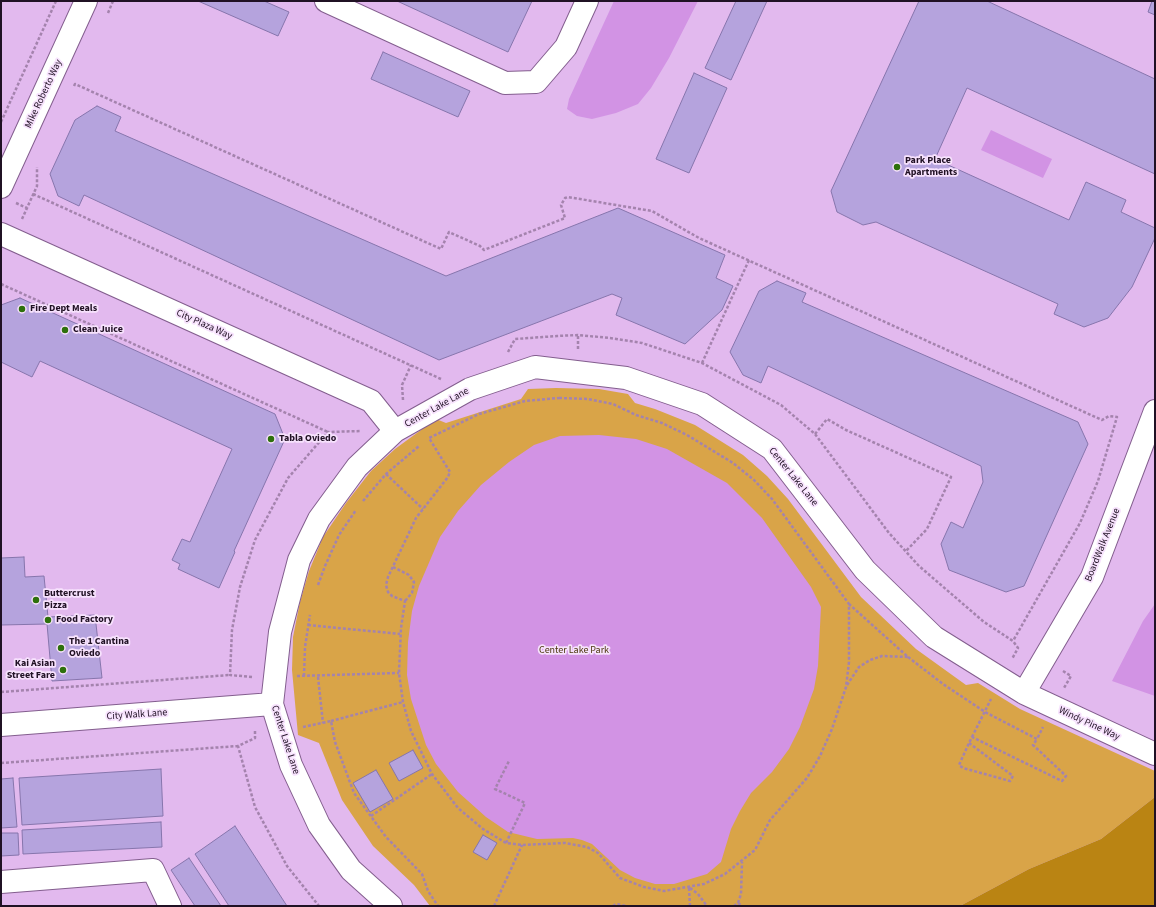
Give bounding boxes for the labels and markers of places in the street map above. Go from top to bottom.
place label: Park Place Apartments [905,155,957,178]
marker: Park Place Apartments [892,162,902,172]
place label: Fire Dept Meals [30,303,97,315]
marker: Fire Dept Meals [17,304,27,314]
place label: Clean Juice [73,324,123,336]
marker: Clean Juice [60,325,70,335]
place label: Tabla Oviedo [279,433,336,445]
marker: Tabla Oviedo [266,434,276,444]
place label: Buttercrust Pizza [44,588,94,612]
marker: Buttercrust Pizza [31,595,41,605]
place label: Food Factory [56,614,113,626]
marker: Food Factory [43,615,53,625]
place label: The 1 Cantina Oviedo [69,636,129,660]
marker: The 1 Cantina Oviedo [56,643,66,653]
place label: Kai Asian Street Fare [7,658,55,682]
marker: Kai Asian Street Fare [58,665,68,675]

